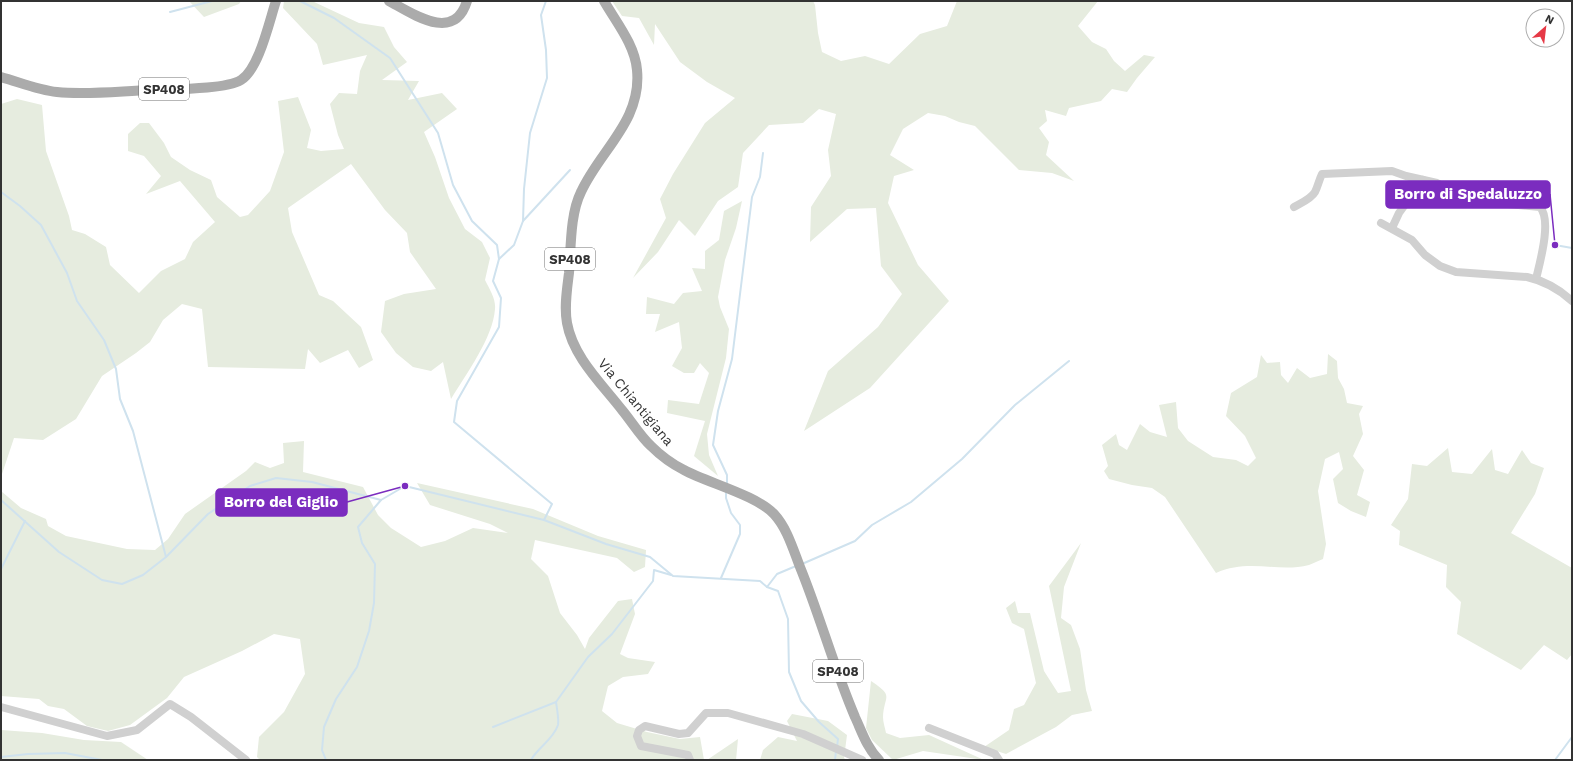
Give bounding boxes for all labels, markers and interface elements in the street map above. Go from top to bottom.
north arrow [1525,8,1565,48]
text: N [1543,12,1556,27]
road number: SP408 [139,78,189,100]
callout: Borro di Spedaluzzo [1386,181,1550,208]
text: Borro di Spedaluzzo [1394,185,1542,203]
road number: SP408 [545,248,595,270]
street label: Via Chiantigiana [595,355,677,449]
callout: Borro del Giglio [216,489,347,516]
text: Borro del Giglio [224,493,338,511]
road number: SP408 [813,660,863,682]

